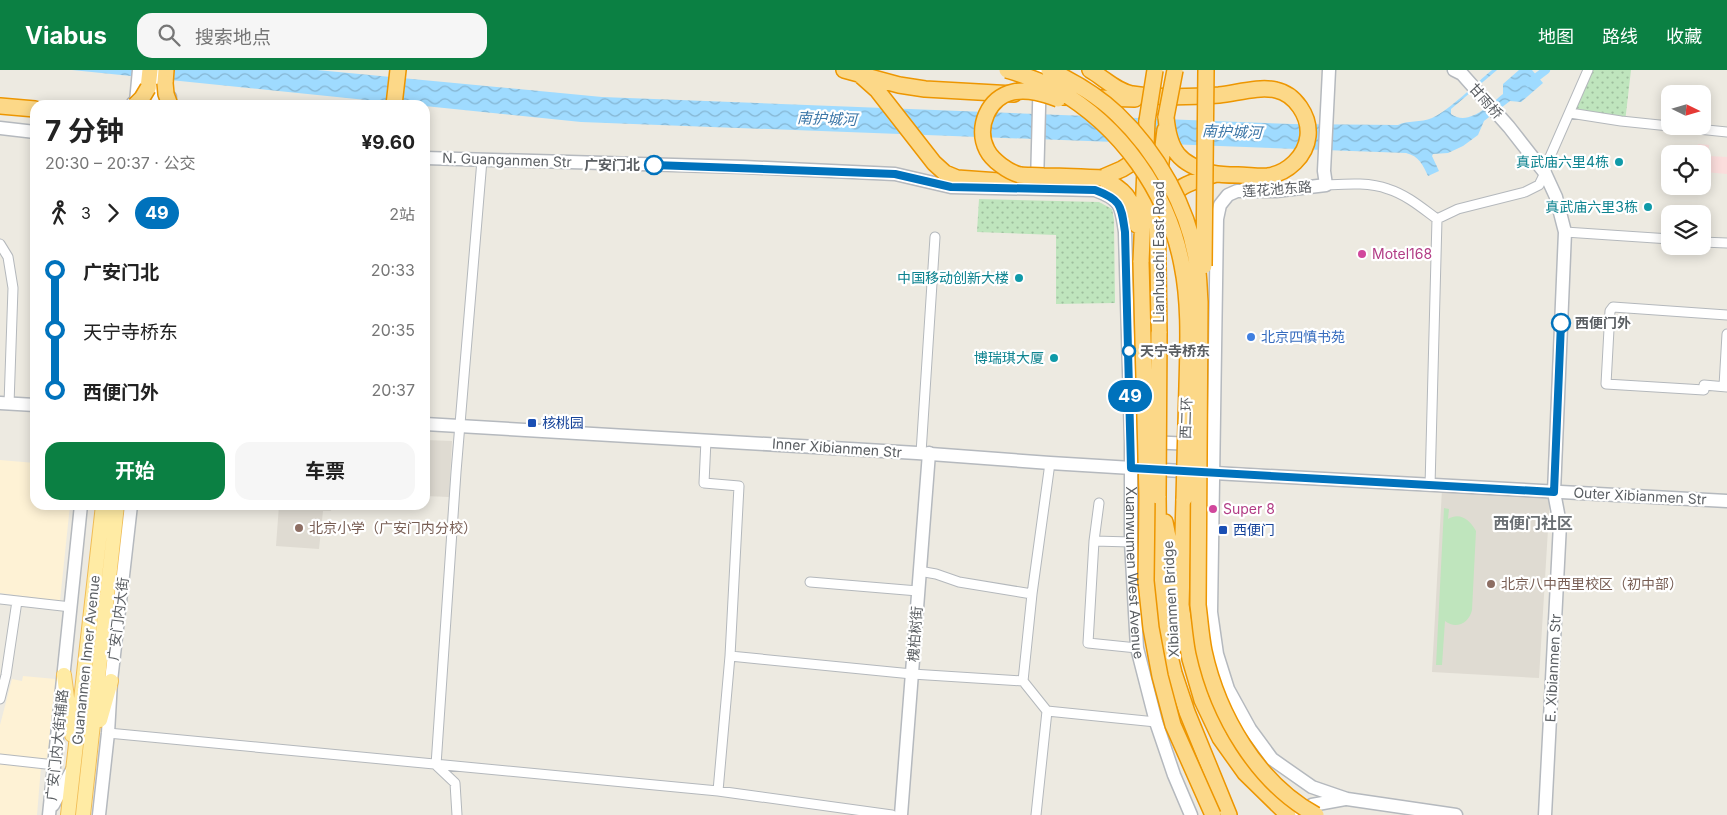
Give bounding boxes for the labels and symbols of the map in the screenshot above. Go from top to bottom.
street label: 甘雨桥 [1466,79,1507,122]
north arrow [1661,85,1711,135]
water label: 南护城河 [797,108,860,129]
water label: 南护城河 [1202,121,1265,142]
street label: N. Guanganmen Str [442,149,572,170]
place label: 真武庙六里4栋 [1516,153,1609,170]
marker: 广安门北 [644,155,664,175]
place label: 广安门北 [584,156,640,173]
marker: 真武庙六里4栋 [1613,156,1625,168]
street label: 莲花池东路 [1241,178,1312,199]
street label: Lianhuachi East Road [1150,181,1167,323]
place label: 真武庙六里3栋 [1545,198,1638,215]
marker: 真武庙六里3栋 [1642,201,1654,213]
place label: Motel168 [1372,245,1432,262]
marker: Motel168 [1356,248,1368,260]
place label: 中国移动创新大楼 [897,269,1009,286]
marker: 中国移动创新大楼 [1013,272,1025,284]
marker: 西便门外 [1551,313,1571,333]
place label: 西便门外 [1575,314,1631,331]
place label: 北京四慎书苑 [1261,328,1345,345]
marker: 北京四慎书苑 [1245,331,1257,343]
place label: 天宁寺桥东 [1140,342,1210,359]
marker: 天宁寺桥东 [1122,344,1136,358]
place label: 博瑞琪大厦 [974,349,1044,366]
marker: 博瑞琪大厦 [1048,352,1060,364]
line badge: 49 [1108,380,1152,412]
street label: 西二环 [1176,397,1195,439]
place label: 核桃园 [542,414,584,431]
marker: 核桃园 [526,417,538,429]
street label: Inner Xibianmen Str [772,434,903,461]
street label: Outer Xibianmen Str [1573,484,1707,507]
street label: Xuanwumen West Avenue [1123,486,1148,661]
place label: Super 8 [1223,500,1275,517]
marker: Super 8 [1207,503,1219,515]
district label: 西便门社区 [1493,513,1573,533]
place label: 北京小学（广安门内分校） [309,519,477,536]
place label: 西便门 [1233,521,1275,538]
marker: 北京小学（广安门内分校） [293,522,305,534]
marker: 西便门 [1217,524,1229,536]
street label: Xibianmen Bridge [1159,540,1182,658]
street label: Guananmen Inner Avenue [68,574,103,746]
place label: 北京八中西里校区（初中部） [1501,575,1683,592]
street label: 广安门内大街 [104,576,131,662]
marker: 北京八中西里校区（初中部） [1485,578,1497,590]
street label: 槐柏树街 [904,605,925,662]
street label: E. Xibianmen Str [1541,613,1564,723]
street label: 广安门内大街辅路 [42,688,71,802]

